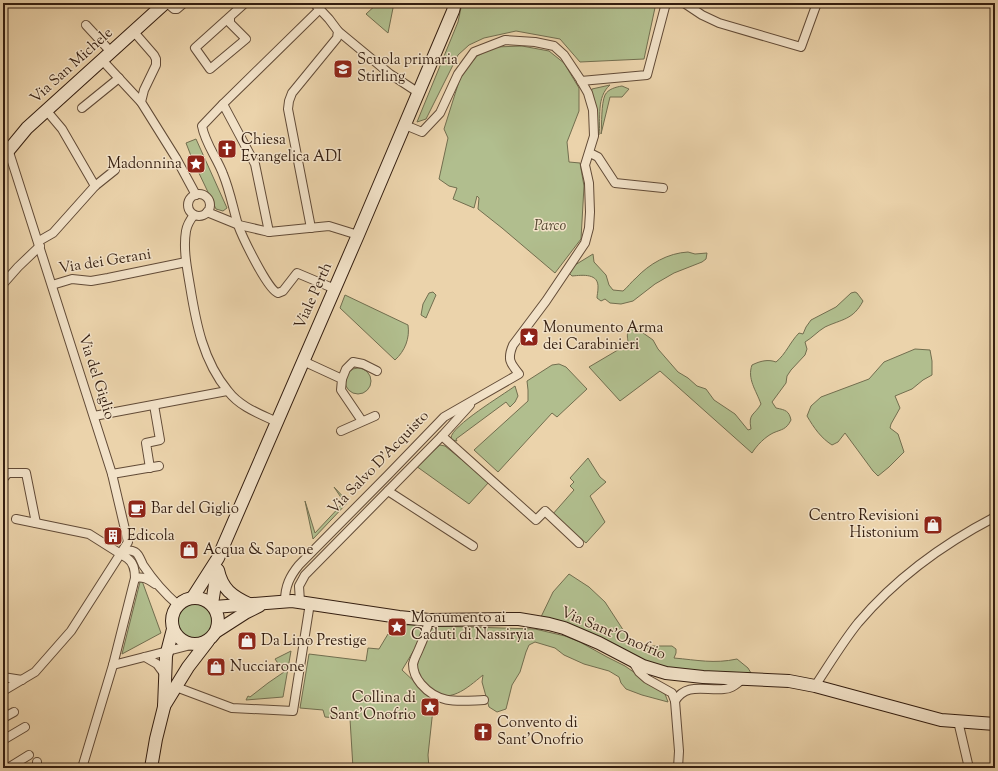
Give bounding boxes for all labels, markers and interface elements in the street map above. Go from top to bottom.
street label: Via San Michele [26,23,118,109]
place label: Scuola primaria Stirling [357,50,458,88]
school or university icon: Scuola primaria Stirling [332,58,354,80]
place label: Chiesa Evangelica ADI [241,130,342,168]
church icon: Chiesa Evangelica ADI [216,138,238,160]
place icon: Madonnina [185,153,207,175]
place label: Madonnina [107,154,182,175]
park label: Parco [534,216,566,237]
street label: Via dei Gerani [57,244,153,280]
street label: Viale Perth [290,259,338,333]
place label: Monumento Arma dei Carabinieri [543,318,664,356]
place icon: Monumento Arma dei Carabinieri [518,326,540,348]
street label: Via del Giglio [72,332,120,422]
street label: Via Salvo D'Acquisto [324,406,434,520]
cafe icon: Bar del Giglio [126,498,148,520]
place label: Bar del Giglio [151,499,239,520]
place label: Centro Revisioni Histonium [809,506,920,544]
shop icon: Centro Revisioni Histonium [922,514,944,536]
building icon: Edicola [102,525,124,547]
place label: Edicola [127,526,175,547]
shop icon: Acqua & Sapone [178,539,200,561]
place label: Acqua & Sapone [203,540,314,561]
street label: Via Sant'Onofrio [557,602,669,666]
place label: Monumento ai Caduti di Nassiryia [411,608,534,646]
place icon: Monumento ai Caduti di Nassiryia [386,616,408,638]
shop icon: Da Lino Prestige [236,630,258,652]
place label: Da Lino Prestige [261,631,367,652]
shop icon: Nucciarone [205,656,227,678]
place label: Nucciarone [230,657,305,678]
place label: Collina di Sant'Onofrio [329,688,416,726]
place icon: Collina di Sant'Onofrio [419,696,441,718]
place label: Convento di Sant'Onofrio [497,713,584,751]
church icon: Convento di Sant'Onofrio [472,721,494,743]

